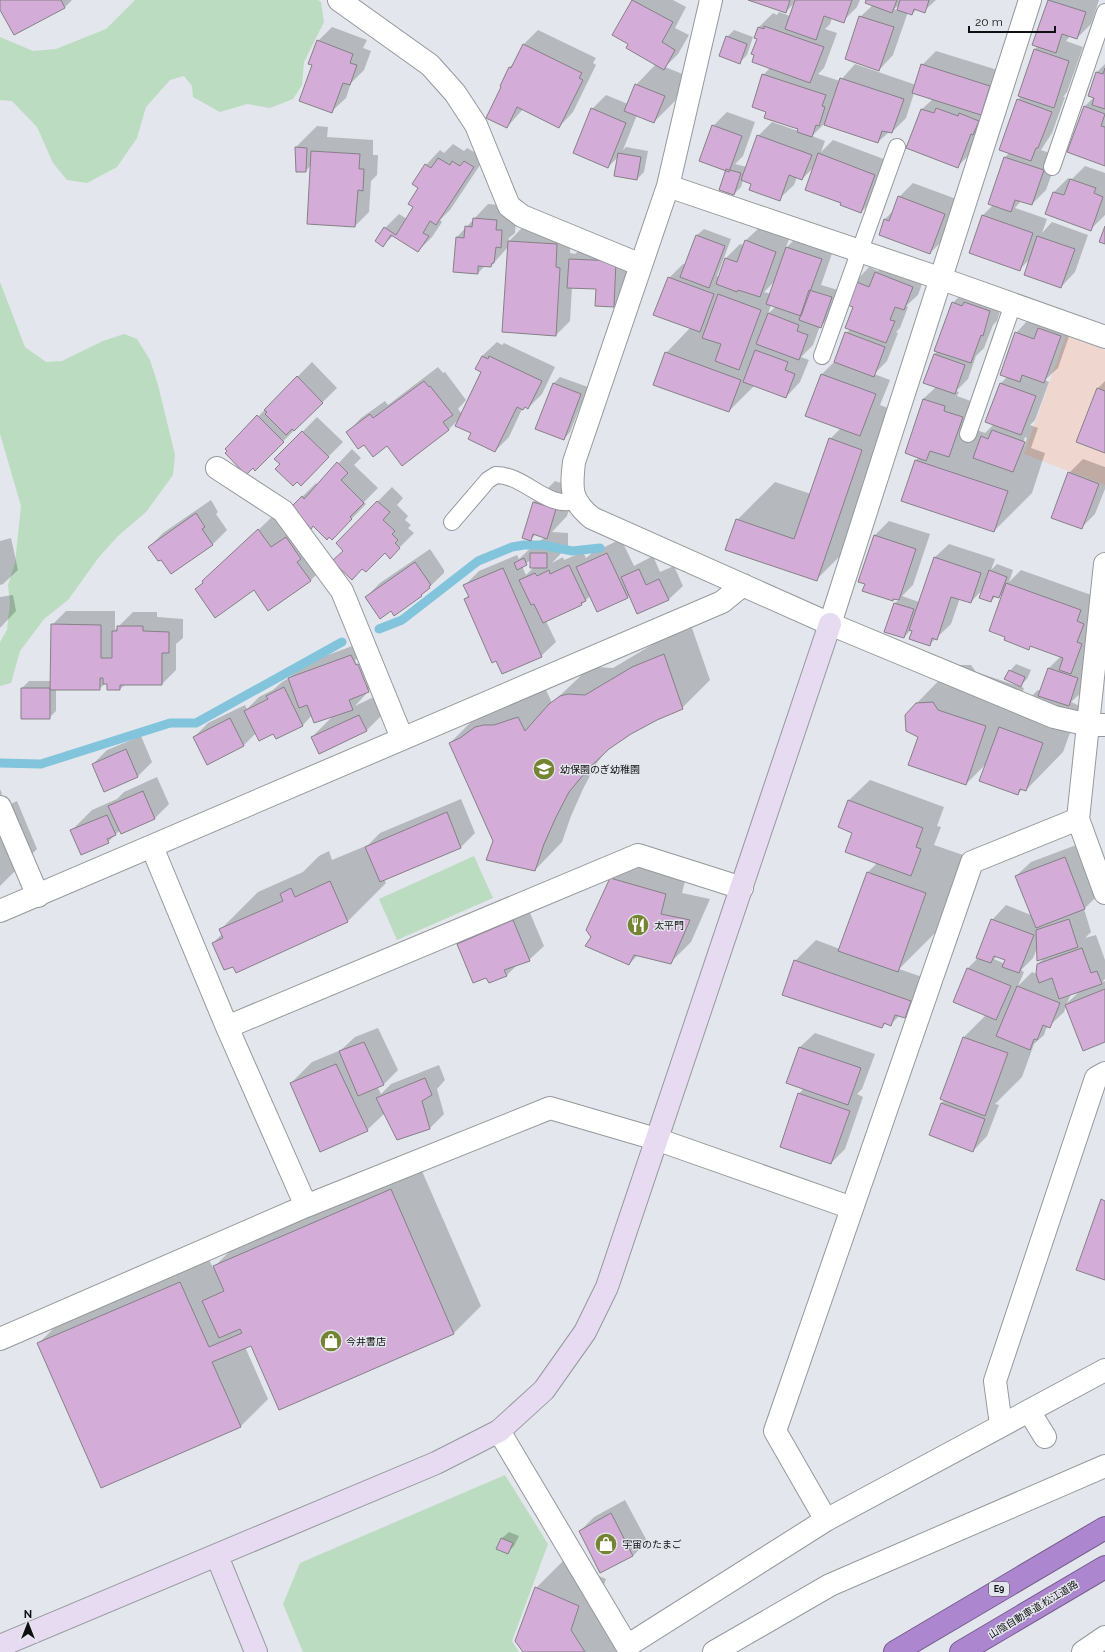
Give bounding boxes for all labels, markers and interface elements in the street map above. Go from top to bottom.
scale bar [969,8,1055,34]
text: 20 m [975,15,1003,29]
school or university icon: 幼保園のぎ幼稚園 [531,756,557,782]
place label: 幼保園のぎ幼稚園 [560,764,640,775]
restaurant icon: 太平門 [625,912,651,938]
place label: 太平門 [654,920,684,931]
shop icon: 今井書店 [318,1328,344,1354]
place label: 今井書店 [346,1336,386,1347]
shop icon: 宇宙のたまご [593,1531,619,1557]
place label: 宇宙のたまご [622,1539,682,1550]
street label: 山陰自動車道;松江道路 [987,1578,1080,1640]
road number: E9 [989,1582,1009,1596]
north arrow [8,1604,48,1644]
text: N [24,1608,32,1621]

